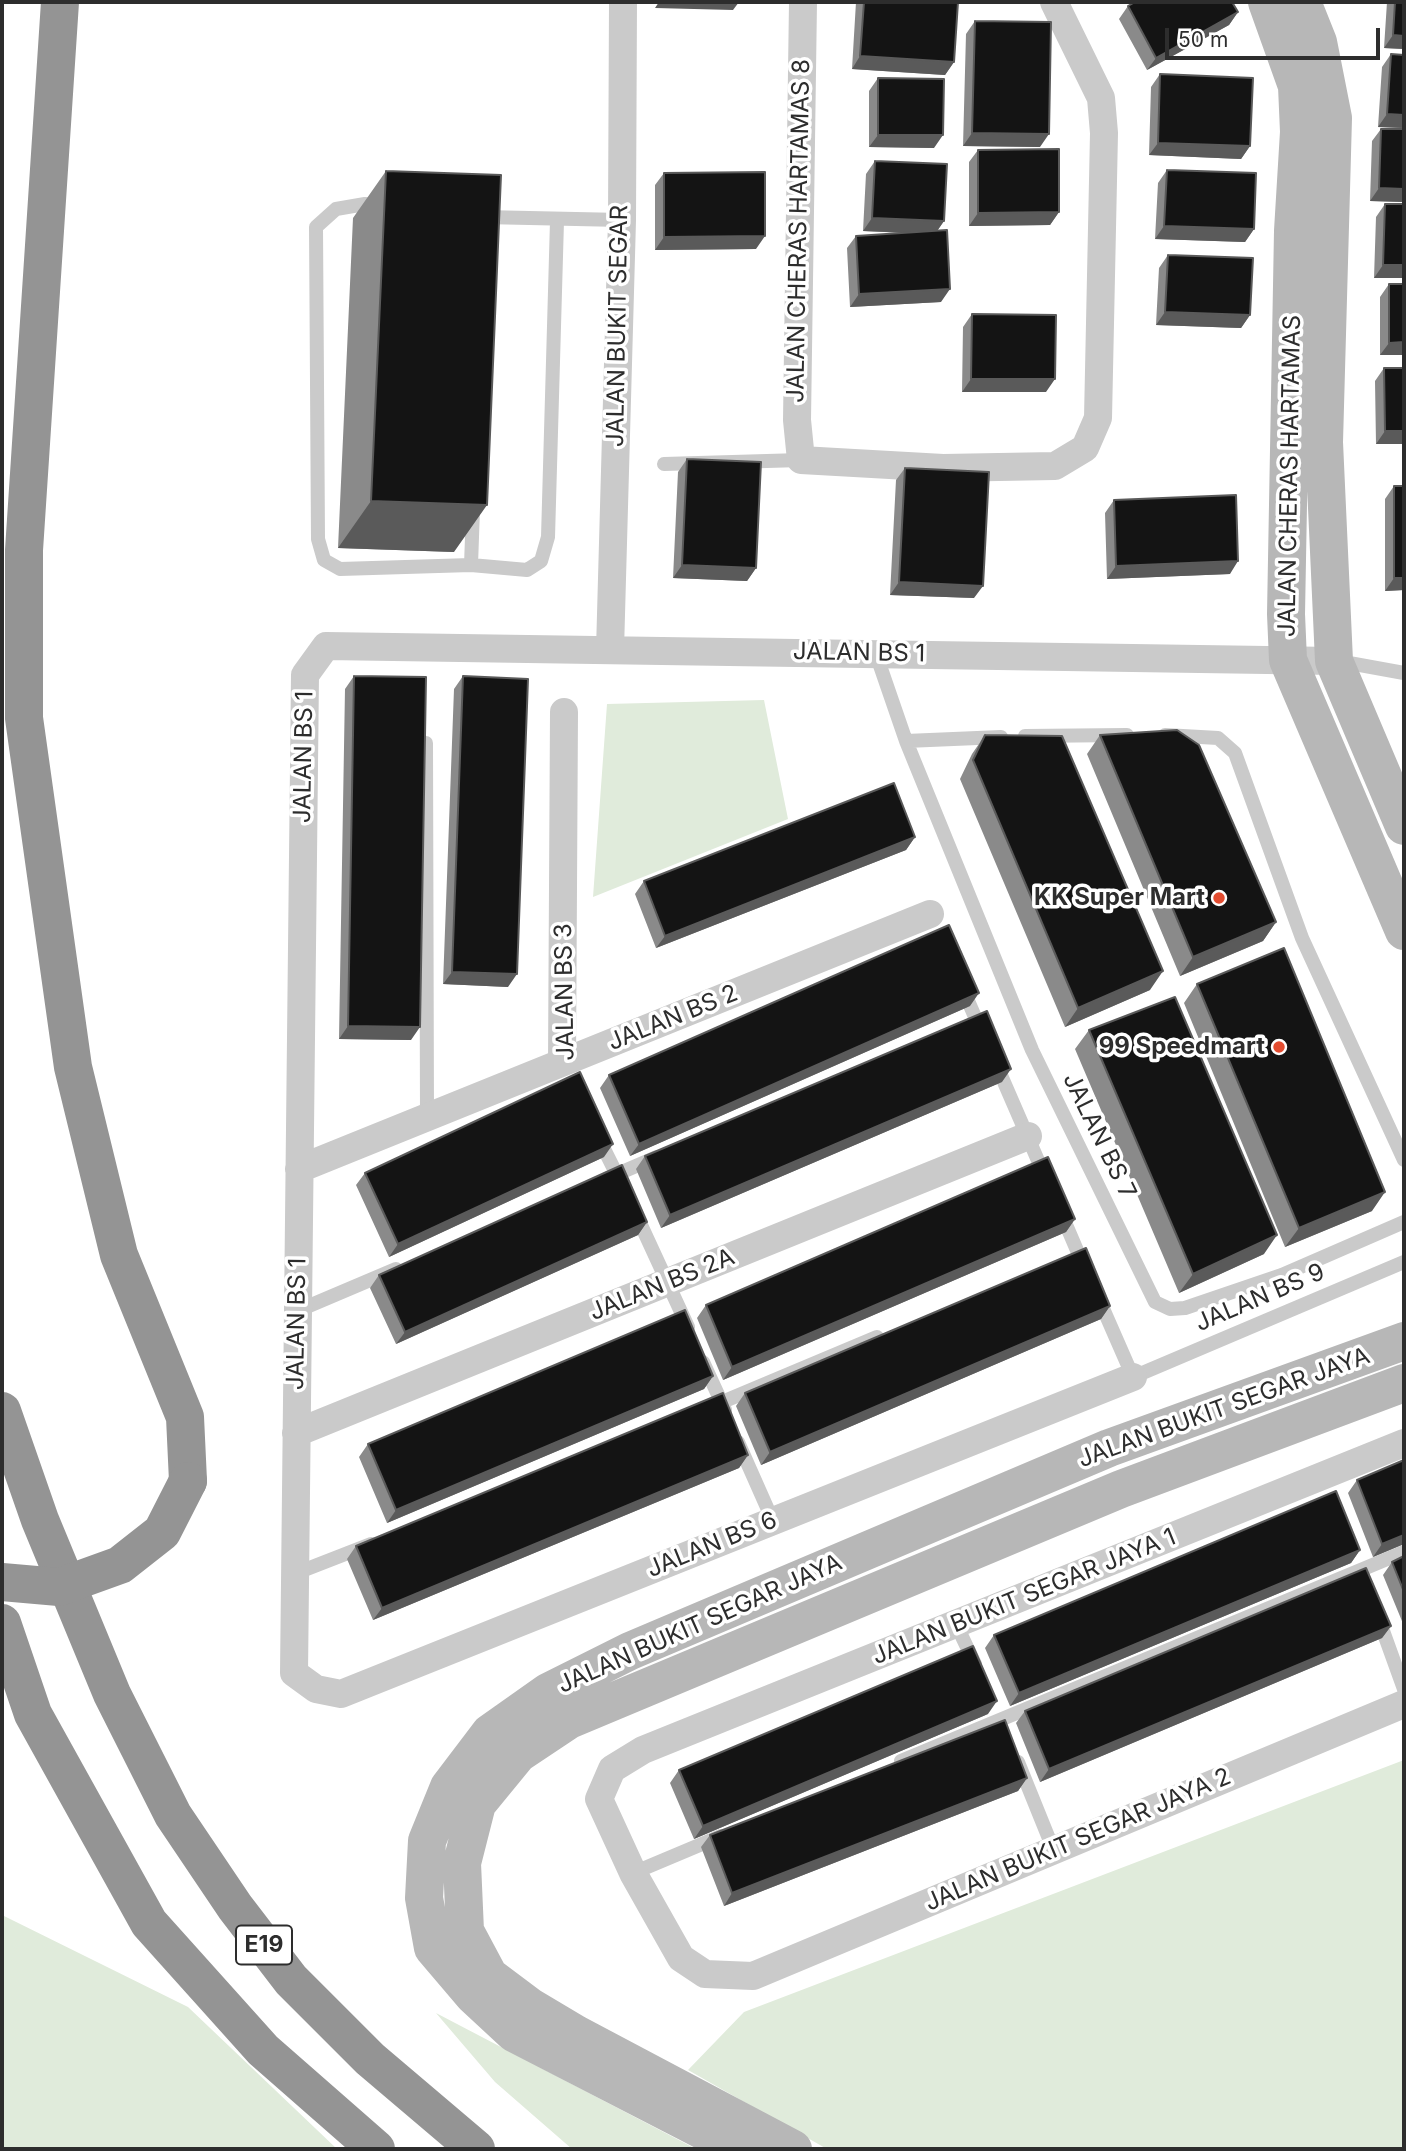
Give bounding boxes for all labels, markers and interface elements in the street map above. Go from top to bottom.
scale bar [1168,14,1383,58]
text: 50 m [1178,27,1228,52]
street label: JALAN CHERAS HARTAMAS 8 [782,59,816,403]
street label: JALAN BUKIT SEGAR [601,205,635,447]
street label: JALAN CHERAS HARTAMAS [1273,315,1307,637]
street label: JALAN BS 1 [793,637,925,669]
street label: JALAN BS 1 [288,691,320,823]
place label: KK Super Mart [1034,884,1205,912]
marker: KK Super Mart [1211,890,1227,906]
street label: JALAN BS 3 [549,923,581,1061]
street label: JALAN BS 2 [604,979,742,1057]
place label: 99 Speedmart [1099,1033,1265,1061]
marker: 99 Speedmart [1271,1039,1287,1055]
street label: JALAN BS 7 [1056,1068,1142,1204]
street label: JALAN BS 2A [585,1243,739,1327]
street label: JALAN BS 1 [281,1258,313,1390]
street label: JALAN BS 9 [1191,1258,1329,1338]
street label: JALAN BUKIT SEGAR JAYA [1074,1342,1374,1474]
street label: JALAN BS 6 [643,1506,781,1584]
street label: JALAN BUKIT SEGAR JAYA 1 [868,1523,1180,1671]
street label: JALAN BUKIT SEGAR JAYA [553,1548,847,1700]
street label: JALAN BUKIT SEGAR JAYA 2 [921,1762,1235,1918]
road number: E19 [236,1926,292,1964]

